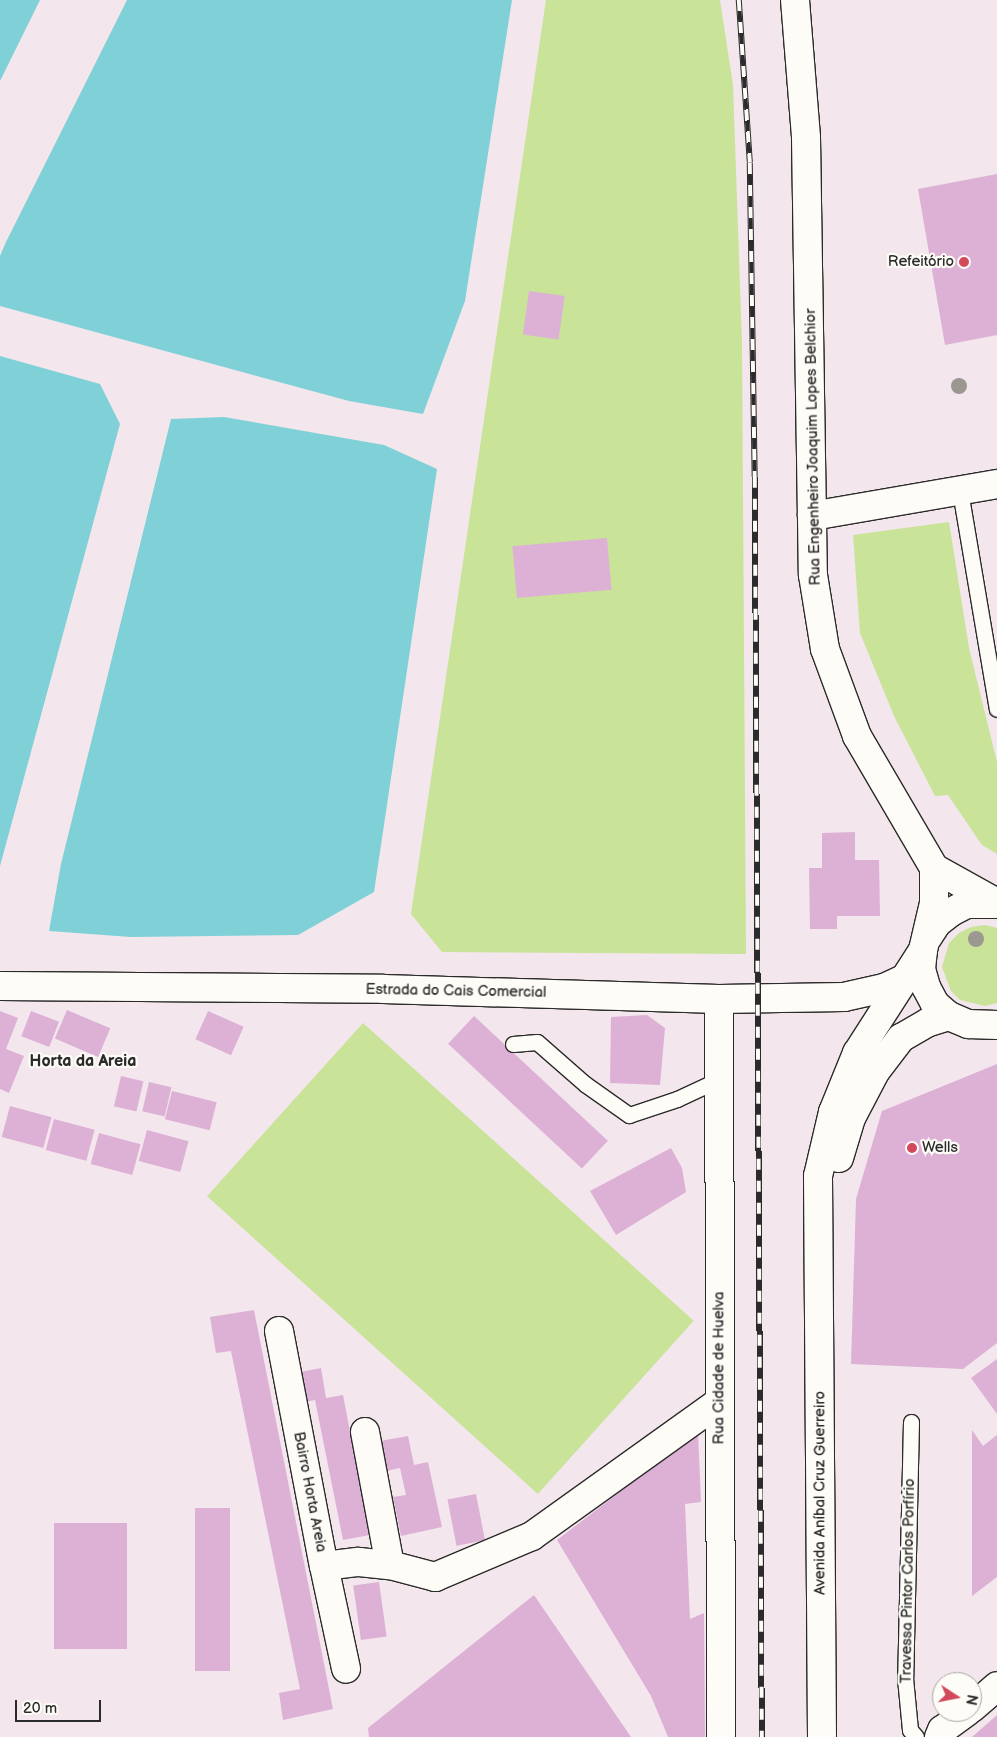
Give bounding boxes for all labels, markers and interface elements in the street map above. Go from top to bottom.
place label: Refeitório [888,253,954,271]
marker: Refeitório [958,256,970,268]
street label: Rua Engenheiro Joaquim Lopes Belchior [802,308,824,586]
street label: Estrada do Cais Comercial [365,980,547,1002]
district label: Horta da Areia [30,1052,136,1072]
place label: Wells [922,1139,958,1157]
marker: Wells [906,1142,918,1154]
street label: Rua Cidade de Huelva [710,1292,728,1444]
street label: Avenida Aníbal Cruz Guerreiro [811,1391,829,1595]
street label: Bairro Horta Areia [289,1430,331,1554]
street label: Travessa Pintor Carlos Porfírio [897,1478,919,1684]
north arrow [932,1672,982,1722]
scale bar [18,1690,104,1722]
text: N [962,1693,981,1707]
text: 20 m [23,1699,57,1718]

